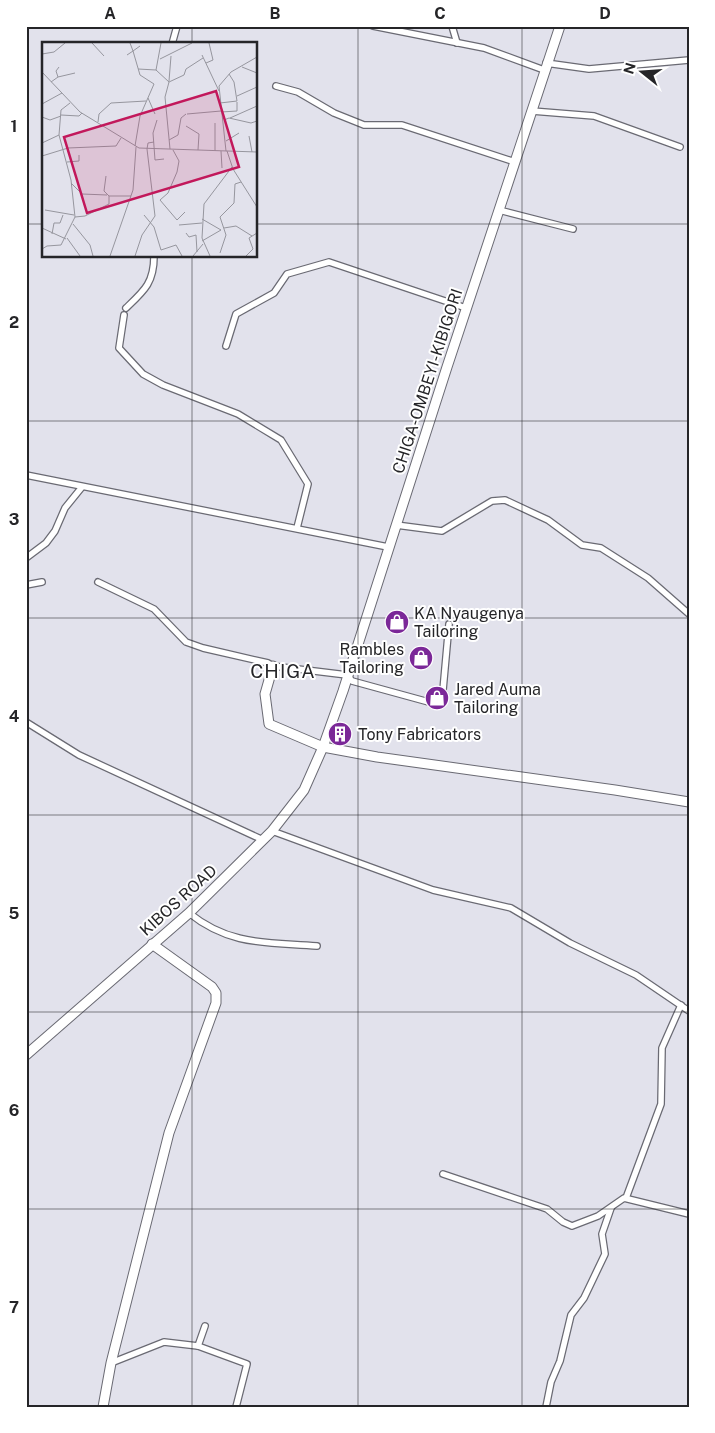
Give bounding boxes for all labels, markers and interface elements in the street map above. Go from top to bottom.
text: A [104,4,116,23]
text: B [270,4,281,23]
text: C [434,4,446,23]
text: D [599,4,611,23]
inset map [42,42,258,258]
north arrow [618,48,668,98]
text: N [620,61,639,76]
text: 1 [11,117,17,136]
street label: CHIGA-OMBEYI-KIBIGORI [389,286,466,476]
text: 2 [9,313,19,332]
text: 3 [9,510,19,529]
place label: KA Nyaugenya Tailoring [414,604,524,641]
shop icon: KA Nyaugenya Tailoring [384,609,410,635]
place label: Rambles Tailoring [340,640,404,677]
shop icon: Rambles Tailoring [408,645,434,671]
district label: CHIGA [250,660,316,682]
place label: Jared Auma Tailoring [454,680,541,717]
shop icon: Jared Auma Tailoring [424,685,450,711]
text: 4 [9,707,20,726]
building icon: Tony Fabricators [327,721,353,747]
place label: Tony Fabricators [358,725,481,744]
street label: KIBOS ROAD [136,861,221,940]
text: 5 [9,904,20,923]
text: 6 [9,1101,19,1120]
text: 7 [9,1298,19,1317]

